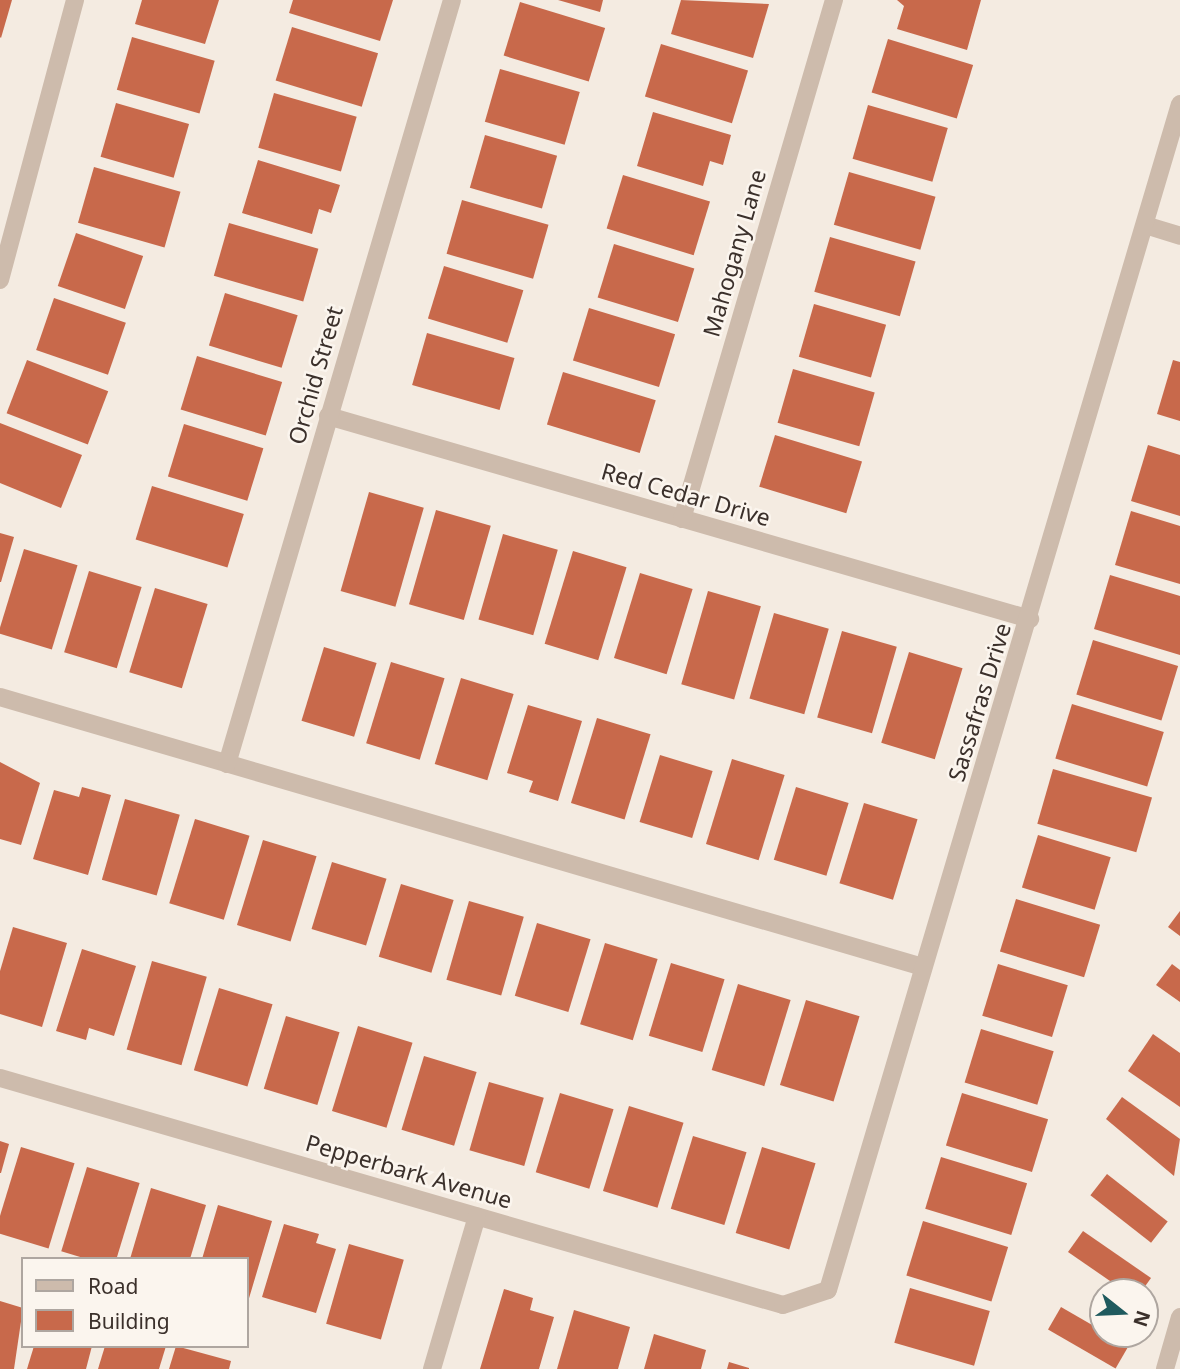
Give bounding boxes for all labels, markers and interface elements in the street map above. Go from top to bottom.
street label: Mahogany Lane [697,166,771,340]
street label: Orchid Street [282,303,348,447]
street label: Red Cedar Drive [598,457,774,531]
street label: Sassafras Drive [942,619,1016,785]
street label: Pepperbark Avenue [303,1128,515,1214]
legend [21,1257,248,1348]
text: Road [88,1272,138,1300]
north arrow [1089,1278,1159,1348]
text: Building [88,1307,170,1335]
text: N [1127,1307,1157,1330]

